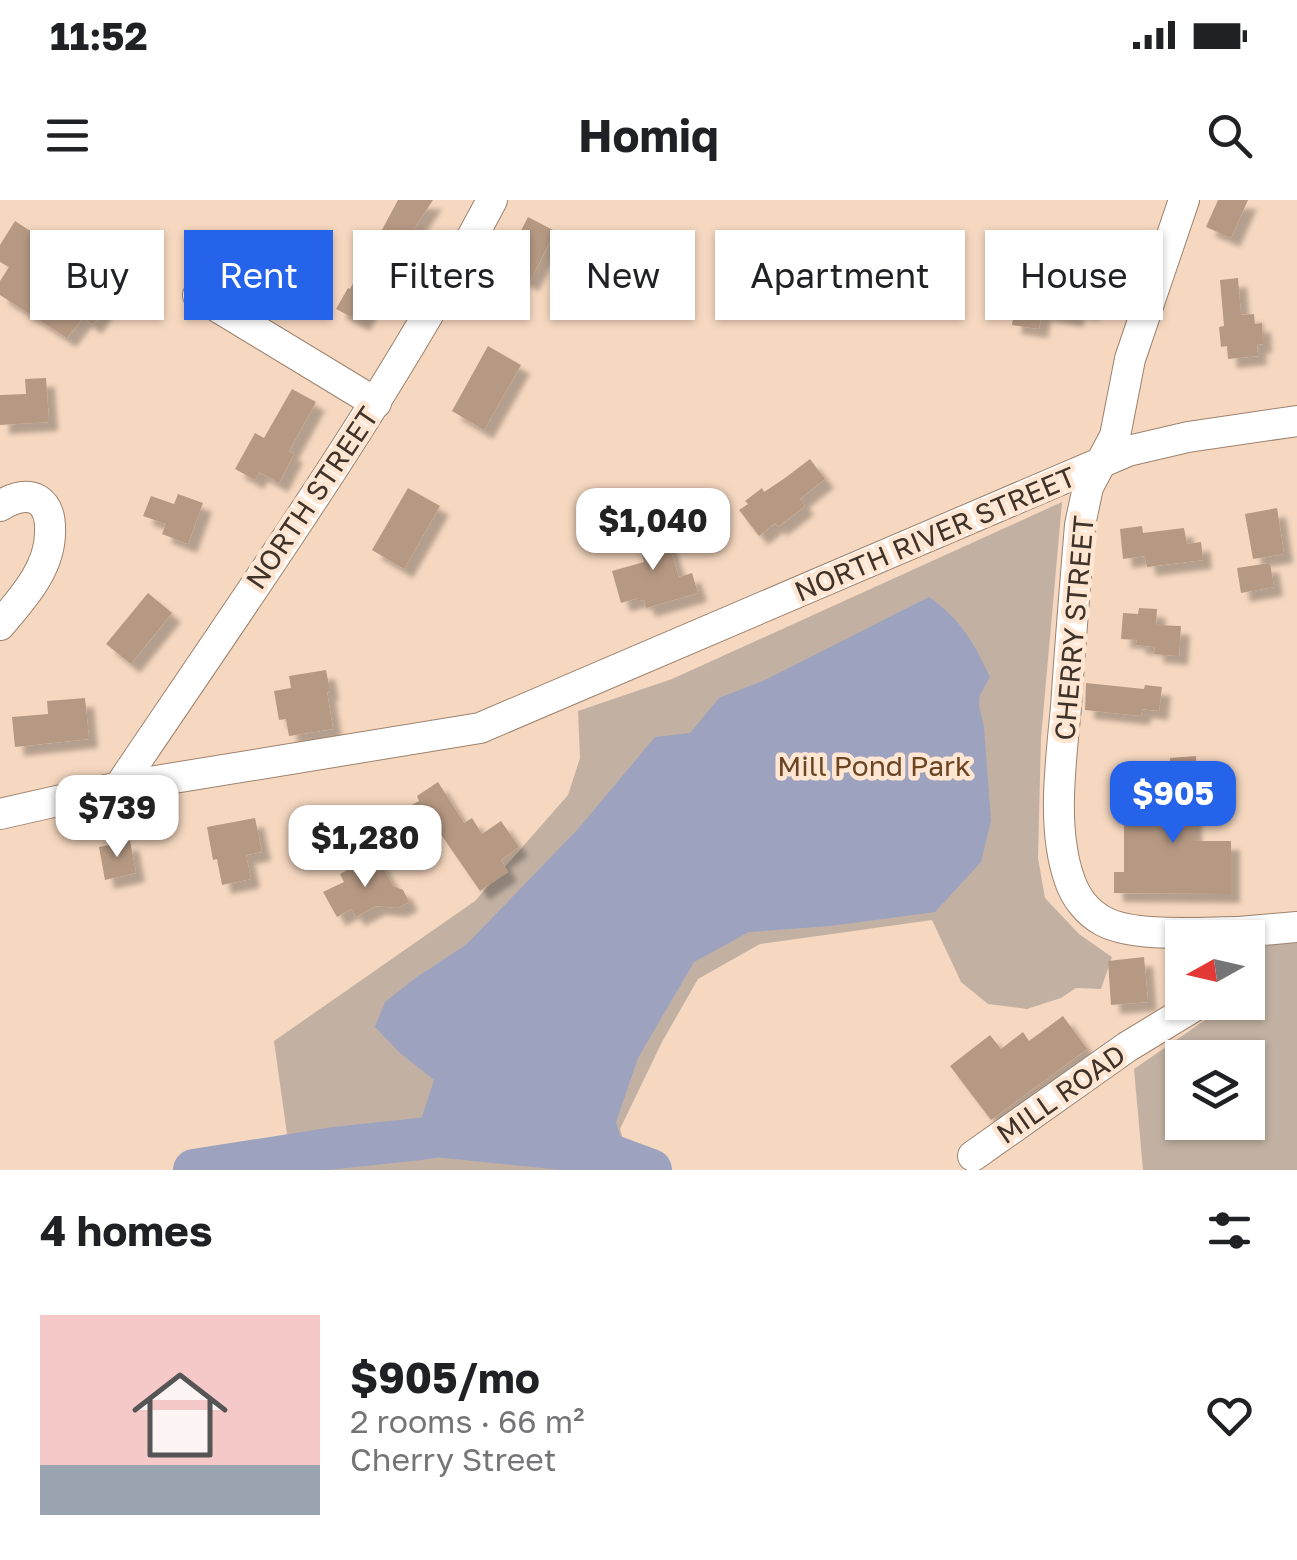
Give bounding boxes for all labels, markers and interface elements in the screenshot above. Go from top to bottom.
text: 11:52 [50,13,148,58]
icon: menu [40,108,95,163]
text: Homiq [578,108,719,162]
icon: search [1202,108,1257,163]
chip: Buy [30,230,164,320]
chip: Rent [184,230,333,320]
chip: Filters [353,230,530,320]
chip: New [550,230,695,320]
chip: Apartment [715,230,965,320]
chip: House [985,230,1163,320]
street label: NORTH STREET [239,401,385,595]
street label: NORTH RIVER STREET [789,459,1080,608]
pin: $1,040 [572,488,734,573]
text: $1,040 [598,501,708,539]
street label: CHERRY STREET [1047,514,1100,742]
park label: Mill Pond Park [777,749,971,782]
pin: $905 [1114,761,1232,846]
text: $905 [1132,774,1214,812]
pin: $739 [58,775,176,860]
text: $739 [78,788,156,826]
pin: $1,280 [284,805,446,890]
text: $1,280 [311,818,419,856]
north arrow [1165,920,1265,1020]
map controls [1165,920,1265,1140]
street label: MILL ROAD [990,1037,1131,1150]
button: layers [1165,1040,1265,1140]
icon: filters [1202,1203,1257,1258]
text: 4 homes [40,1205,212,1255]
text: $905/mo [350,1352,540,1402]
icon: home [120,1355,240,1475]
icon: heart [1202,1388,1257,1443]
text: 2 rooms · 66 m² [350,1402,585,1440]
text: Cherry Street [350,1440,557,1478]

